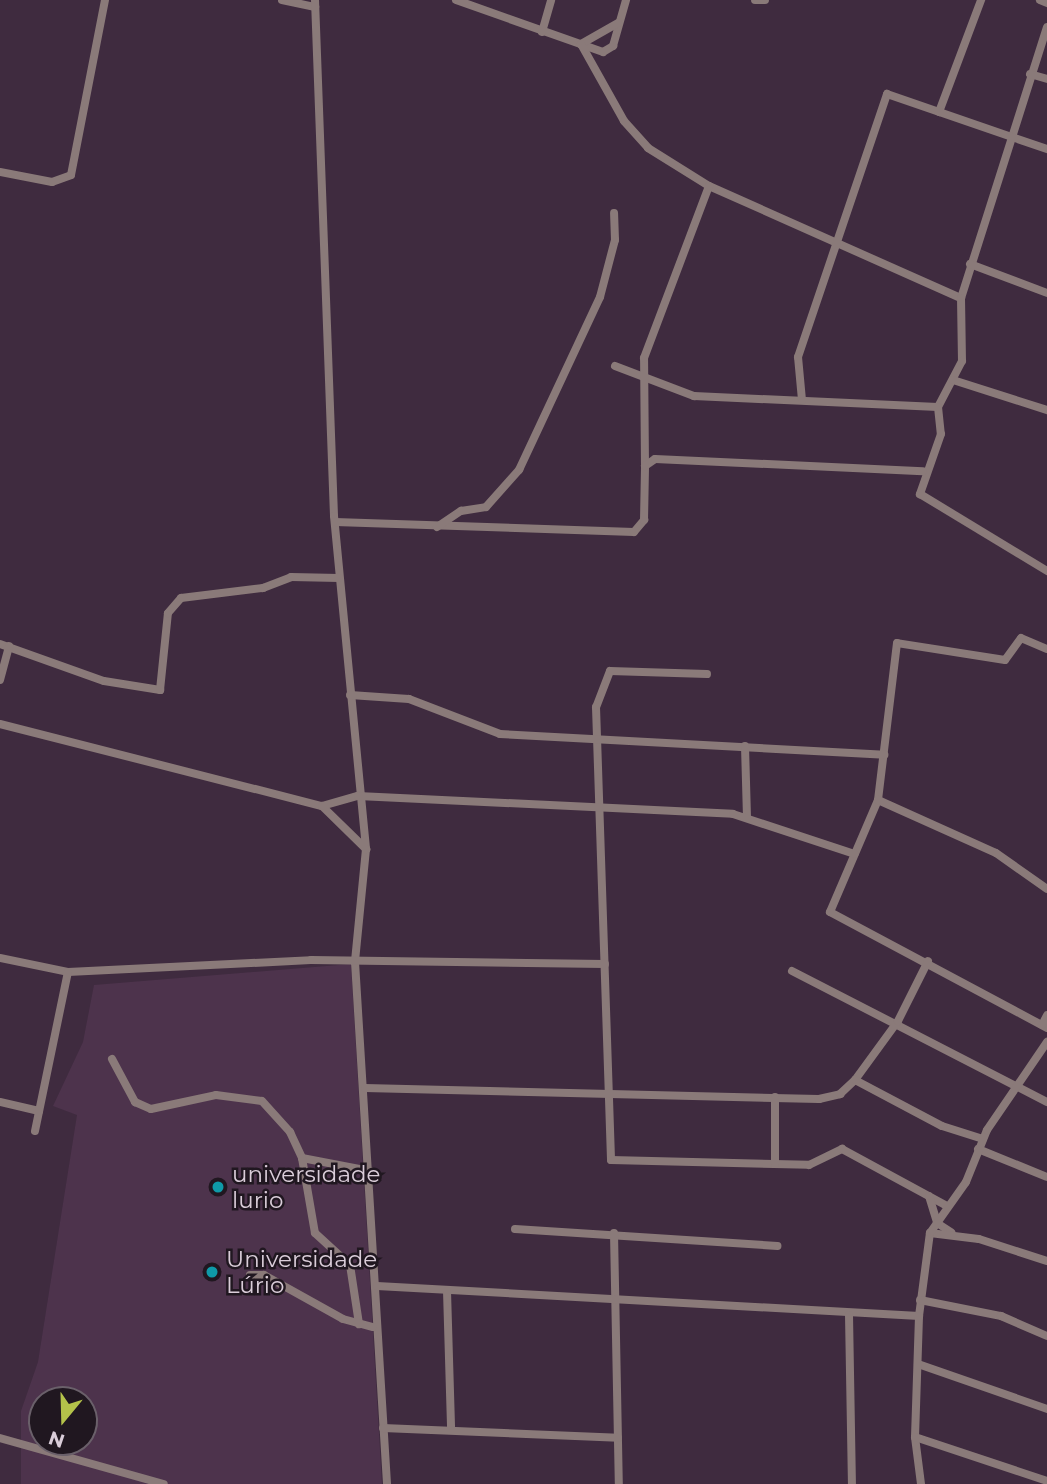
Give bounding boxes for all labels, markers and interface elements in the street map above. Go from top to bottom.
place label: universidade lurio [232,1160,380,1214]
marker: universidade lurio [210,1179,226,1195]
place label: Universidade Lúrio [226,1245,377,1299]
marker: Universidade Lúrio [204,1264,220,1280]
north arrow [28,1386,98,1456]
text: N [46,1426,68,1453]

